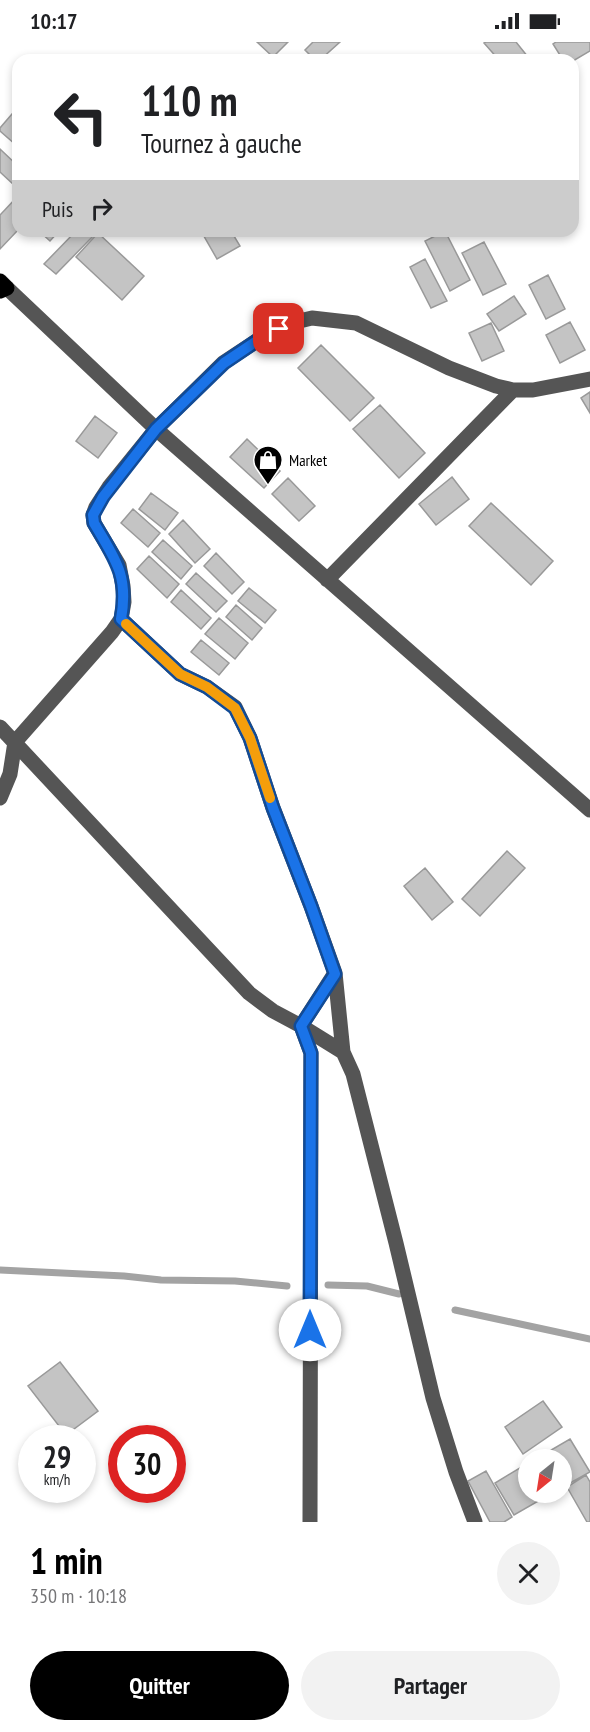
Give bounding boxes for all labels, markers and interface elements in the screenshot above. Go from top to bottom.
text: 10:17 [30,7,78,35]
text: 110 m [141,73,238,128]
icon: left [42,78,120,156]
text: Tournez à gauche [141,126,302,160]
icon: right [85,192,118,225]
text: Puis [42,195,73,223]
pin [253,303,304,354]
icon: arrive [262,312,295,345]
shop icon: Market [252,444,284,486]
place label: Market [289,450,328,470]
position arrow [278,1298,342,1362]
speed limit sign: 30 [108,1425,186,1503]
text: 29 [43,1437,71,1476]
north arrow [518,1449,572,1503]
map controls [518,1449,572,1503]
text: km/h [44,1470,70,1489]
text: 1 min [30,1537,103,1584]
button: close [497,1542,560,1605]
text: 350 m · 10:18 [30,1583,127,1609]
button: Quitter [30,1651,289,1720]
button: Partager [301,1651,560,1720]

